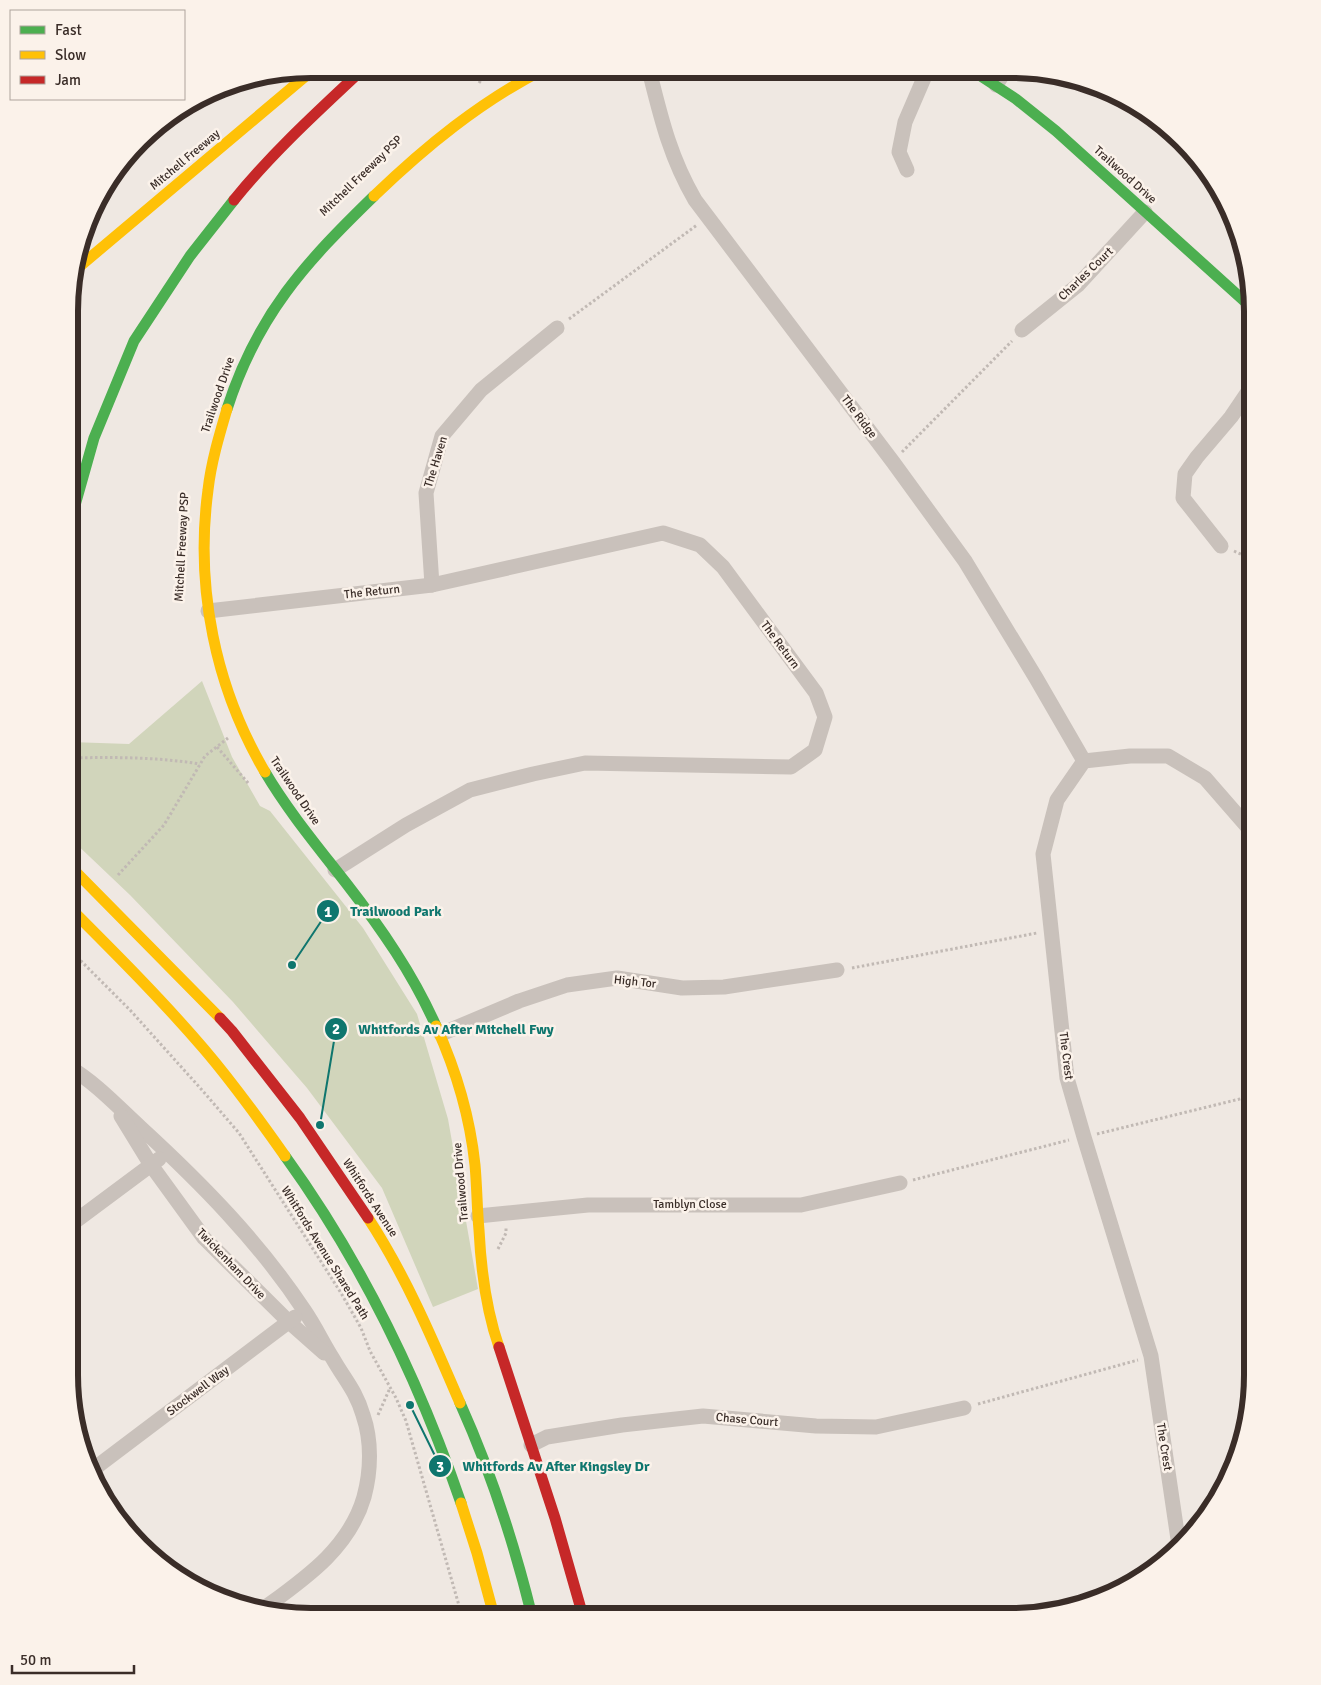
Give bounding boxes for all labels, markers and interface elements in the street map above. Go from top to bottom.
legend [10,10,185,100]
text: Fast [55,21,82,39]
text: Slow [55,46,86,64]
text: Jam [55,71,81,89]
street label: Mitchell Freeway [147,126,223,194]
street label: Mitchell Freeway PSP [316,132,406,220]
street label: Trailwood Drive [1091,143,1159,207]
street label: Charles Court [1055,244,1117,304]
street label: Trailwood Drive [198,355,238,435]
street label: The Ridge [838,392,880,442]
street label: The Haven [421,434,451,490]
street label: Mitchell Freeway PSP [172,492,192,602]
street label: The Return [343,582,401,602]
street label: The Return [757,618,803,672]
street label: Trailwood Drive [267,754,323,828]
callout: Trailwood Park [315,897,452,926]
text: 1 [324,903,332,921]
text: Trailwood Park [350,903,442,920]
street label: High Tor [613,972,657,992]
callout: Whitfords Av After Mitchell Fwy [324,1014,564,1043]
text: 2 [332,1020,340,1038]
text: Whitfords Av After Mitchell Fwy [358,1021,554,1038]
street label: The Crest [1056,1031,1076,1081]
street label: Trailwood Drive [450,1142,472,1222]
street label: Whitfords Avenue [339,1156,401,1240]
street label: Whitfords Avenue Shared Path [278,1183,372,1323]
street label: Tamblyn Close [653,1197,727,1212]
street label: Twickenham Drive [193,1225,269,1303]
street label: Stockwell Way [164,1362,232,1419]
street label: Chase Court [715,1410,779,1430]
street label: The Crest [1153,1422,1175,1472]
callout: Whitfords Av After Kingsley Dr [428,1452,660,1481]
text: 3 [436,1458,444,1476]
text: Whitfords Av After Kingsley Dr [462,1458,650,1475]
scale bar [12,1642,135,1674]
text: 50 m [20,1651,51,1669]

